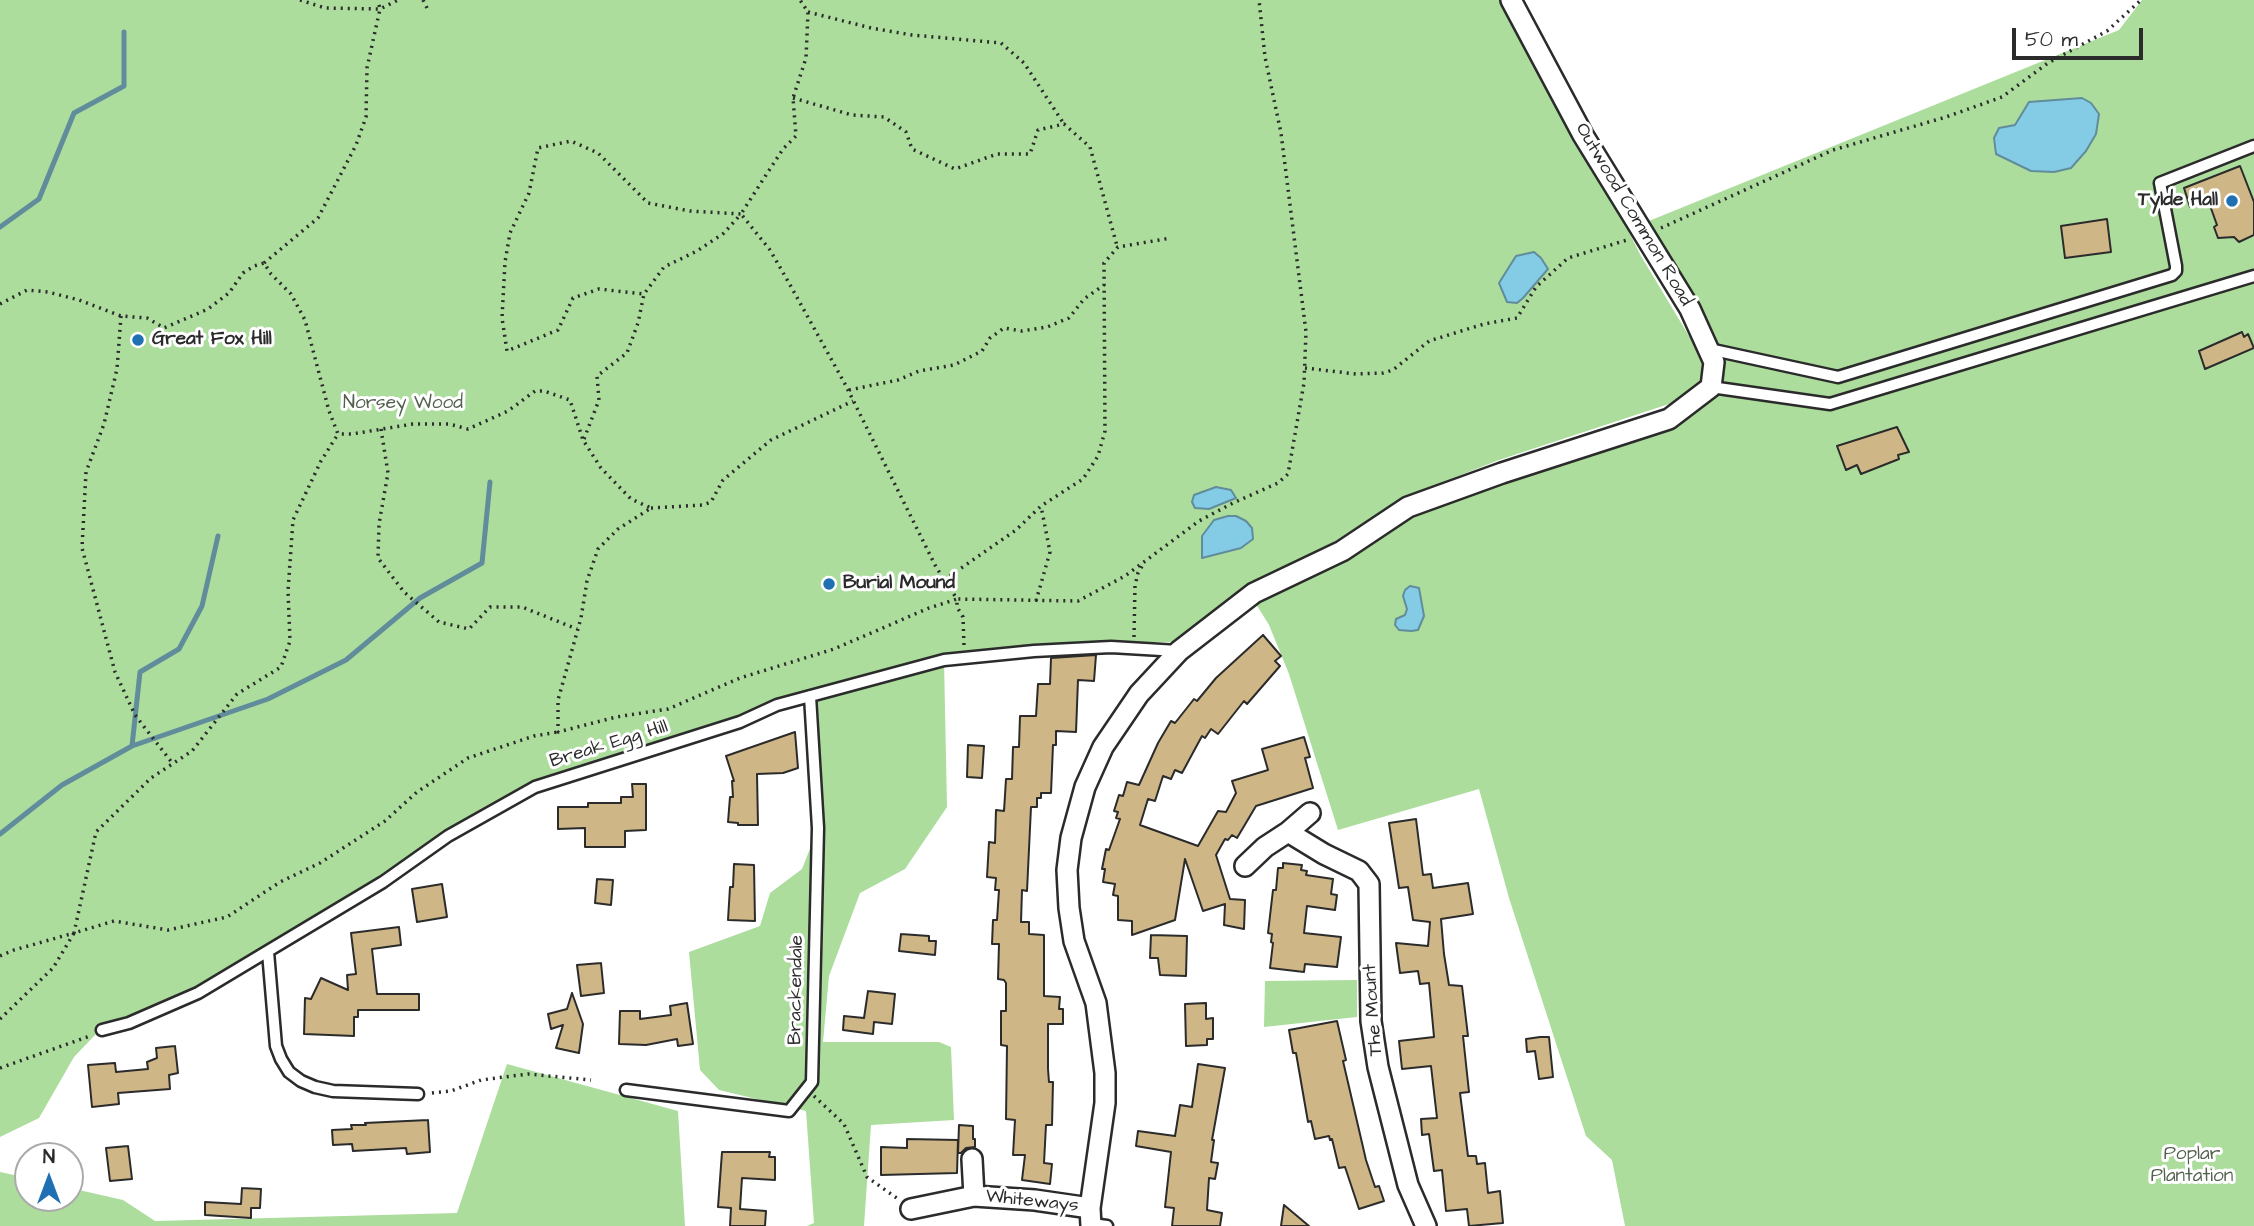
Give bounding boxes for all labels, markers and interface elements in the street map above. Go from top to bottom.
scale bar [2016,14,2147,58]
text: 50 m [2025,25,2078,54]
street label: Outwood Common Road [1569,119,1697,311]
place label: Tylde Hall [2138,190,2218,212]
marker: Tylde Hall [2224,193,2240,209]
place label: Great Fox Hill [152,329,272,351]
marker: Great Fox Hill [130,332,146,348]
park label: Norsey Wood [343,393,463,415]
place label: Burial Mound [843,573,955,595]
marker: Burial Mound [821,576,837,592]
street label: Break Egg Hill [547,716,671,774]
street label: Brackendale [785,935,809,1045]
street label: The Mount [1359,963,1389,1057]
north arrow [14,1142,84,1212]
text: N [43,1144,55,1171]
park label: Poplar Plantation [2151,1144,2233,1188]
street label: Whiteways [985,1186,1079,1218]

